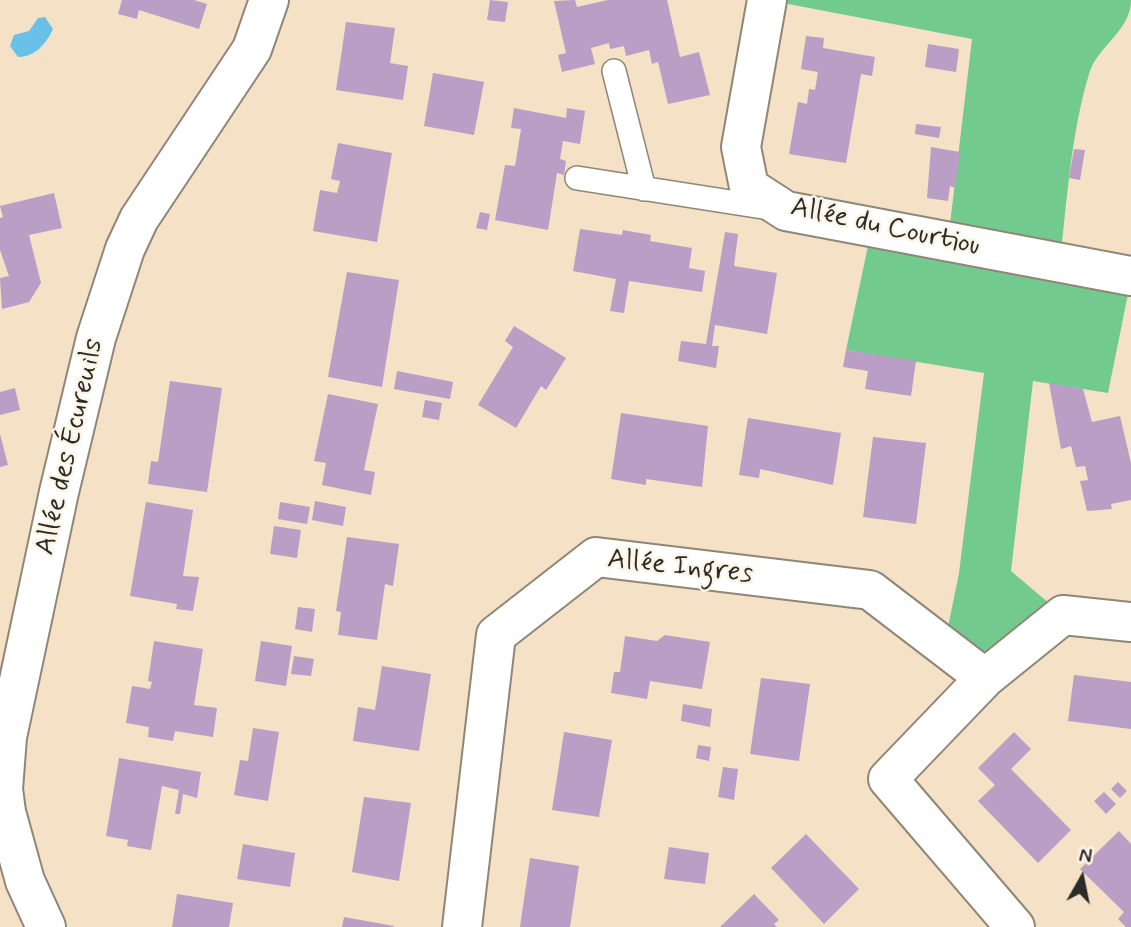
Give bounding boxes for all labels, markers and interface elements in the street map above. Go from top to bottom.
street label: Allée du Courtiou [787,192,983,264]
street label: Allée des Écureuils [30,336,112,558]
street label: Allée Ingres [606,544,754,592]
north arrow [1047,843,1117,913]
text: N [1077,843,1094,870]

